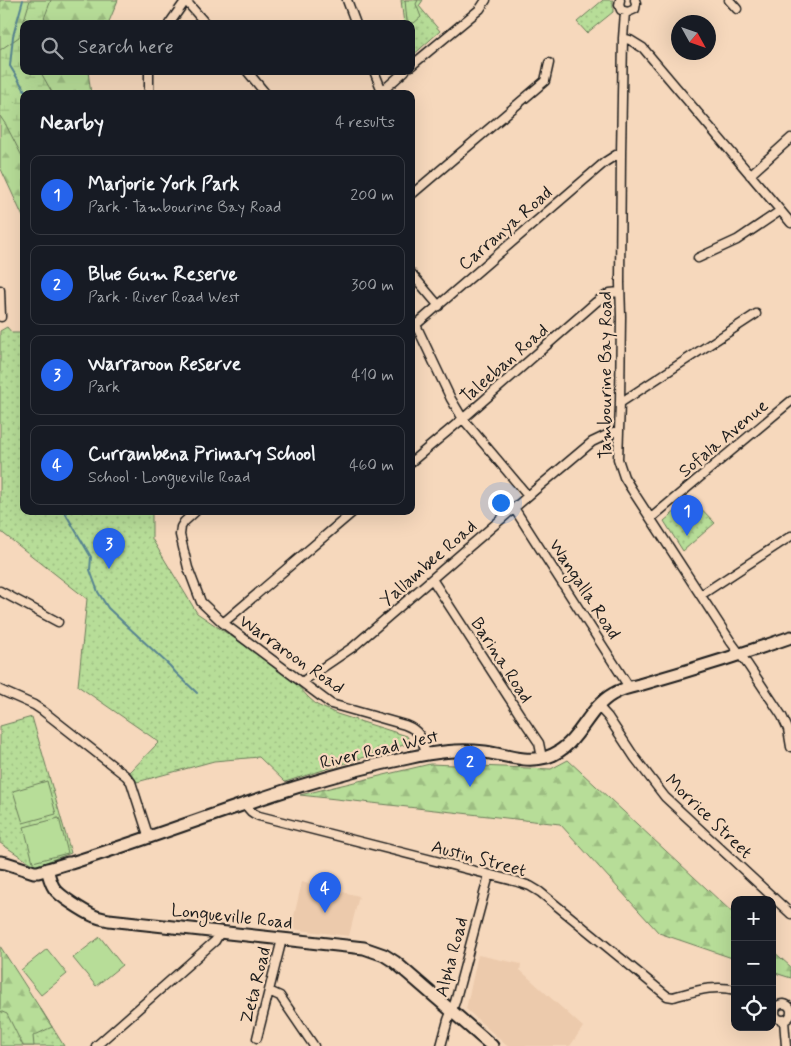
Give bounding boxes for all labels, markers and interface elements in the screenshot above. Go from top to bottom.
north arrow [671,15,716,60]
search box [20,20,415,75]
icon: search [38,34,66,62]
text: Search here [78,35,174,60]
text: Nearby [40,109,104,137]
text: 4 results [335,112,395,133]
text: Marjorie York Park [88,172,239,197]
street label: Carranya Road [454,181,558,276]
text: 1 [53,185,61,206]
text: 200 m [350,185,394,206]
text: Park · Tambourine Bay Road [88,197,281,218]
text: Blue Gum Reserve [88,262,238,287]
text: 2 [53,275,61,296]
text: 300 m [351,275,394,296]
text: Park · River Road West [88,287,240,308]
street label: Tambourine Bay Road [594,291,618,459]
street label: Taleeban Road [455,319,554,409]
text: Warraroon Reserve [88,352,241,377]
text: 3 [53,365,61,386]
text: 410 m [351,365,394,386]
text: Park [88,377,120,398]
street label: Sofala Avenue [674,394,774,483]
text: Currambena Primary School [88,442,316,467]
text: 4 [52,455,62,476]
text: 460 m [349,455,394,476]
text: School · Longueville Road [88,467,250,488]
your location [488,490,514,516]
pin: 1 [671,495,703,536]
street label: Yallambee Road [375,515,482,612]
pin: 3 [93,528,125,569]
street label: Wangalla Road [542,535,626,645]
street label: Warraroon Road [234,610,349,700]
street label: Barina Road [465,613,538,708]
street label: River Road West [318,725,441,775]
pin: 2 [454,746,486,787]
street label: Morrice Street [659,769,757,865]
street label: Austin Street [429,835,529,883]
pin: 4 [309,872,341,913]
map controls [731,896,776,1031]
button: + [731,896,776,941]
street label: Longueville Road [170,899,294,936]
street label: Alpha Road [430,915,474,1000]
button: − [731,941,776,986]
street label: Zeta Road [235,944,277,1026]
button: locate [731,986,776,1031]

